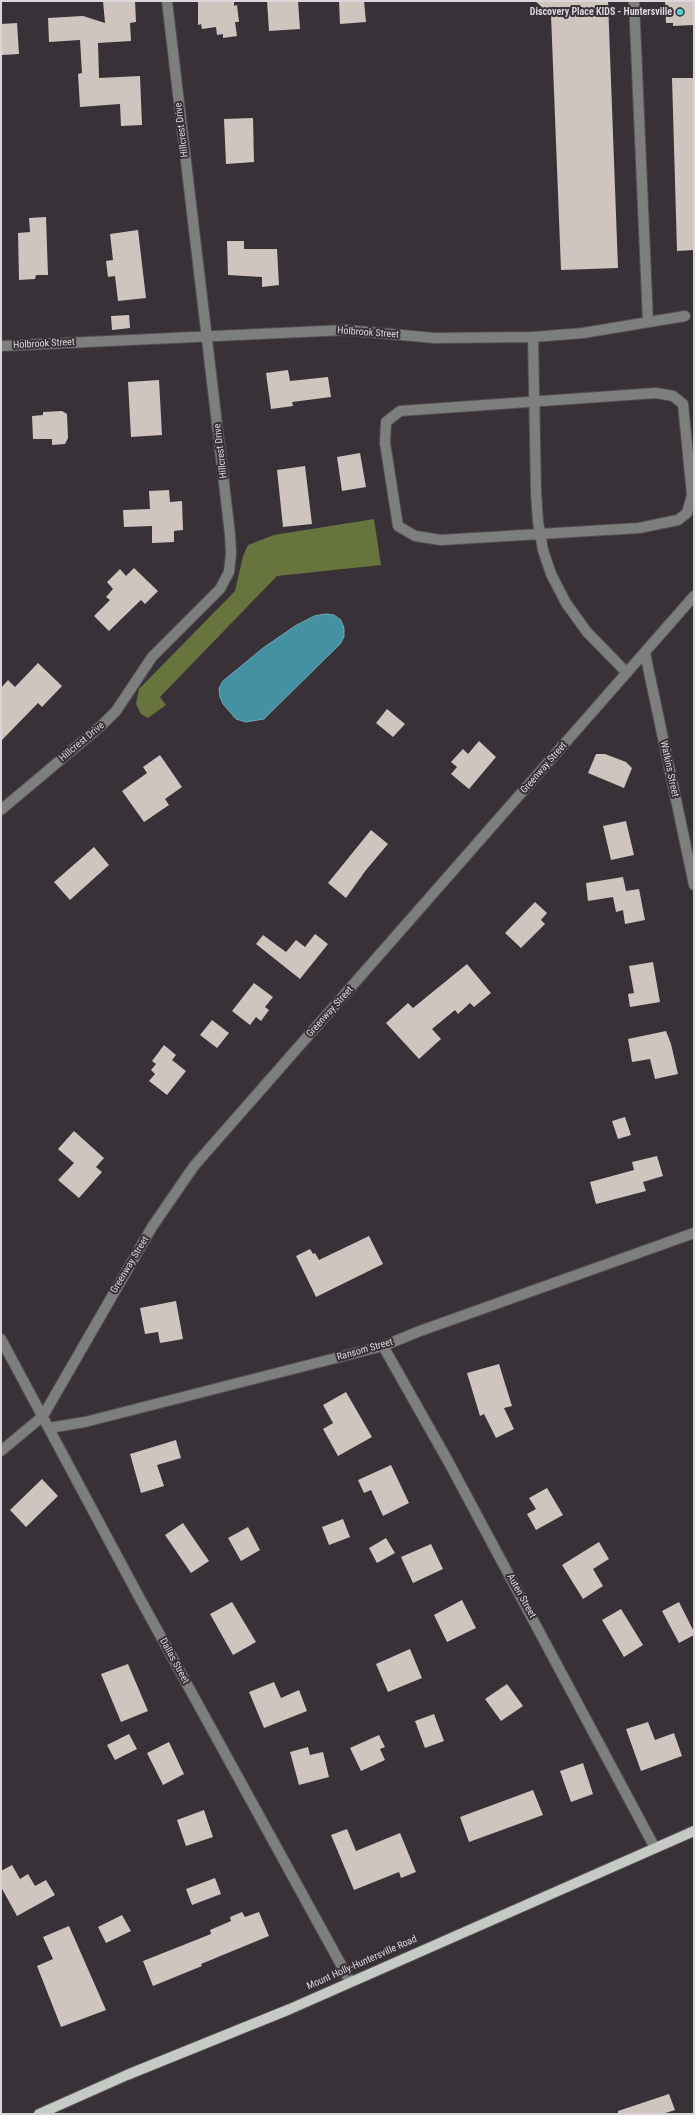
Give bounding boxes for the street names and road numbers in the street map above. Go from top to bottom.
street label: Hillcrest Drive [173,102,191,158]
street label: Holbrook Street [337,325,399,341]
street label: Holbrook Street [13,336,75,352]
street label: Hillcrest Drive [212,423,230,479]
street label: Hillcrest Drive [57,720,107,764]
street label: Greenway Street [518,740,570,796]
street label: Watkins Street [657,740,681,798]
street label: Greenway Street [304,984,356,1040]
street label: Greenway Street [108,1234,152,1296]
street label: Ransom Street [336,1336,394,1364]
street label: Auten Street [504,1572,538,1620]
street label: Dallas Street [157,1636,191,1686]
street label: Mount Holly-Huntersville Road [305,1933,419,1993]

